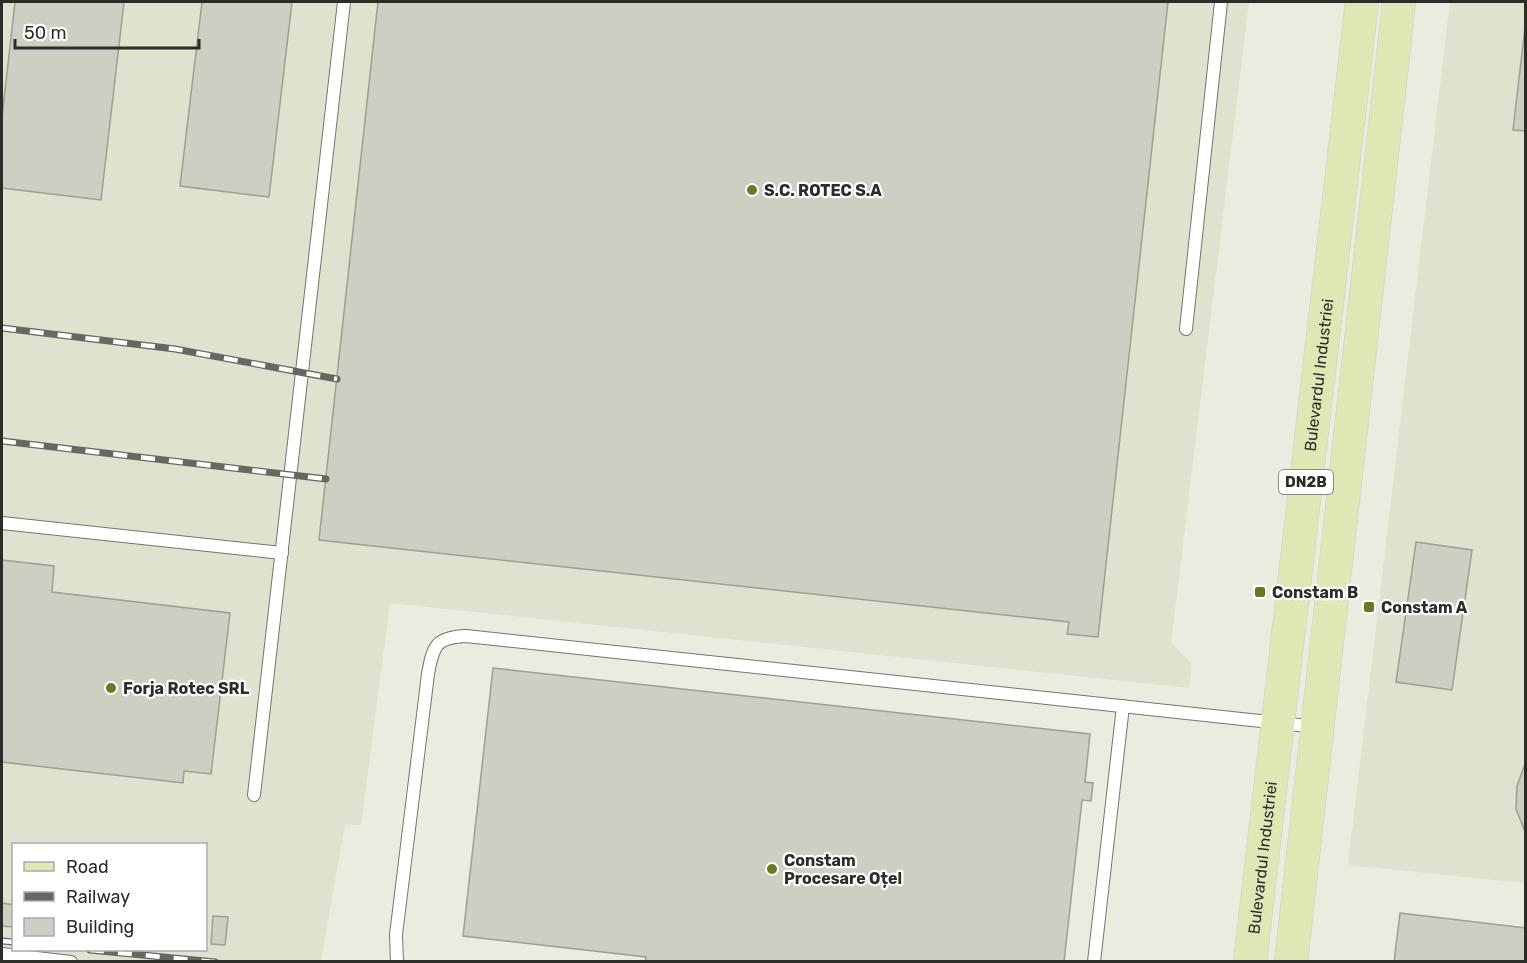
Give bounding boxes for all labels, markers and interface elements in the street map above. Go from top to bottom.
scale bar [15,12,200,50]
text: 50 m [24,22,67,44]
place label: S.C. ROTEC S.A [764,181,882,200]
marker: S.C. ROTEC S.A [745,183,759,197]
street label: Bulevardul Industriei [1300,298,1337,452]
road number: DN2B [1279,470,1333,494]
place label: Constam B [1272,583,1358,602]
marker: Constam B [1253,585,1267,599]
place label: Constam A [1381,598,1468,617]
marker: Constam A [1362,600,1376,614]
place label: Forja Rotec SRL [123,679,250,698]
marker: Forja Rotec SRL [104,681,118,695]
street label: Bulevardul Industriei [1244,780,1281,935]
legend [12,843,207,951]
place label: Constam Procesare Oțel [784,851,902,888]
text: Road [66,856,109,878]
marker: Constam Procesare Oțel [765,862,779,876]
text: Railway [66,886,130,908]
text: Building [66,916,134,938]

